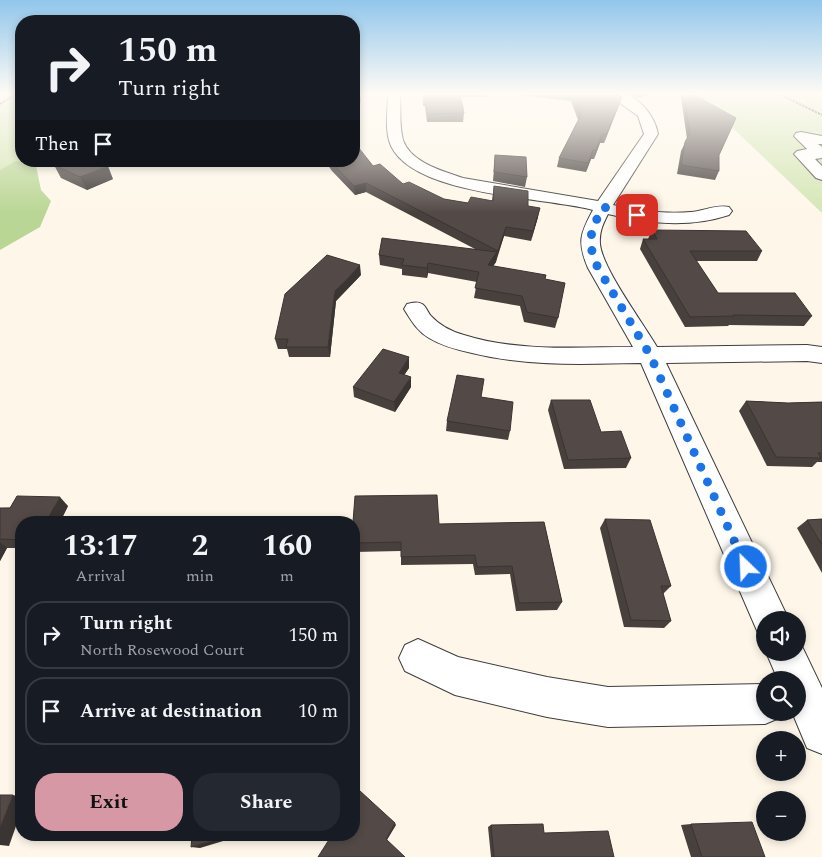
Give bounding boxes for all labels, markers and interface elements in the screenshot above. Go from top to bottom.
text: 150 m [118,24,217,77]
icon: right [35,35,100,100]
text: Turn right [118,72,220,105]
text: Then [35,130,79,159]
icon: arrive [89,130,117,158]
pin [616,194,658,236]
icon: arrive [623,201,651,229]
text: 13:17 [63,523,138,569]
text: 2 [191,523,208,569]
text: 160 [262,523,312,569]
position arrow [719,540,771,592]
text: Arrival [76,564,125,588]
text: min [186,564,214,588]
text: m [280,564,294,588]
text: Turn right [80,609,173,638]
map controls [756,611,806,841]
button: sound [756,611,806,661]
icon: right [37,621,65,649]
text: 150 m [288,621,338,650]
text: North Rosewood Court [80,638,244,662]
button: search [756,671,806,721]
icon: arrive [37,697,65,725]
text: Arrive at destination [80,697,262,726]
text: 10 m [298,697,338,726]
button: + [756,731,806,781]
button: Exit [35,773,183,831]
button: Share [193,773,340,831]
button: − [756,791,806,841]

